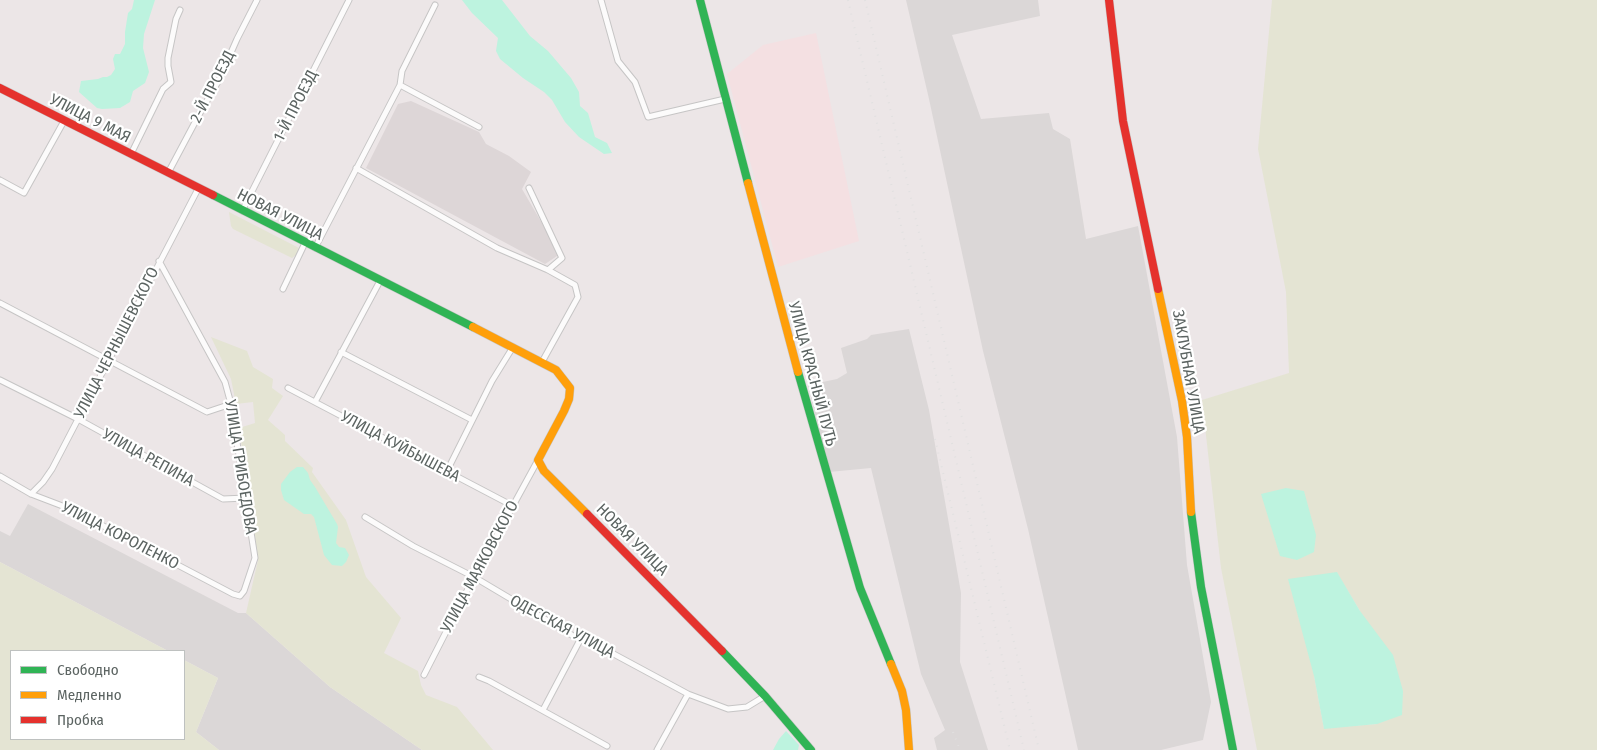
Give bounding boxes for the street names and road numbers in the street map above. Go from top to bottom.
street label: 2-Й ПРОЕЗД [187,48,239,126]
street label: 1-Й ПРОЕЗД [270,67,322,145]
street label: УЛИЦА 9 МАЯ [46,90,134,148]
street label: НОВАЯ УЛИЦА [234,185,326,245]
street label: УЛИЦА ЧЕРНЫШЕВСКОГО [71,264,163,422]
street label: УЛИЦА КРАСНЫЙ ПУТЬ [783,300,841,448]
street label: ЗАКЛУБНАЯ УЛИЦА [1168,309,1208,435]
street label: УЛИЦА ГРИБОЕДОВА [220,398,260,536]
street label: УЛИЦА КУЙБЫШЕВА [337,407,463,487]
street label: УЛИЦА РЕПИНА [99,425,197,491]
street label: УЛИЦА КОРОЛЕНКО [58,498,182,574]
street label: УЛИЦА МАЯКОВСКОГО [437,498,523,636]
street label: НОВАЯ УЛИЦА [592,500,672,580]
street label: ОДЕССКАЯ УЛИЦА [506,591,618,663]

